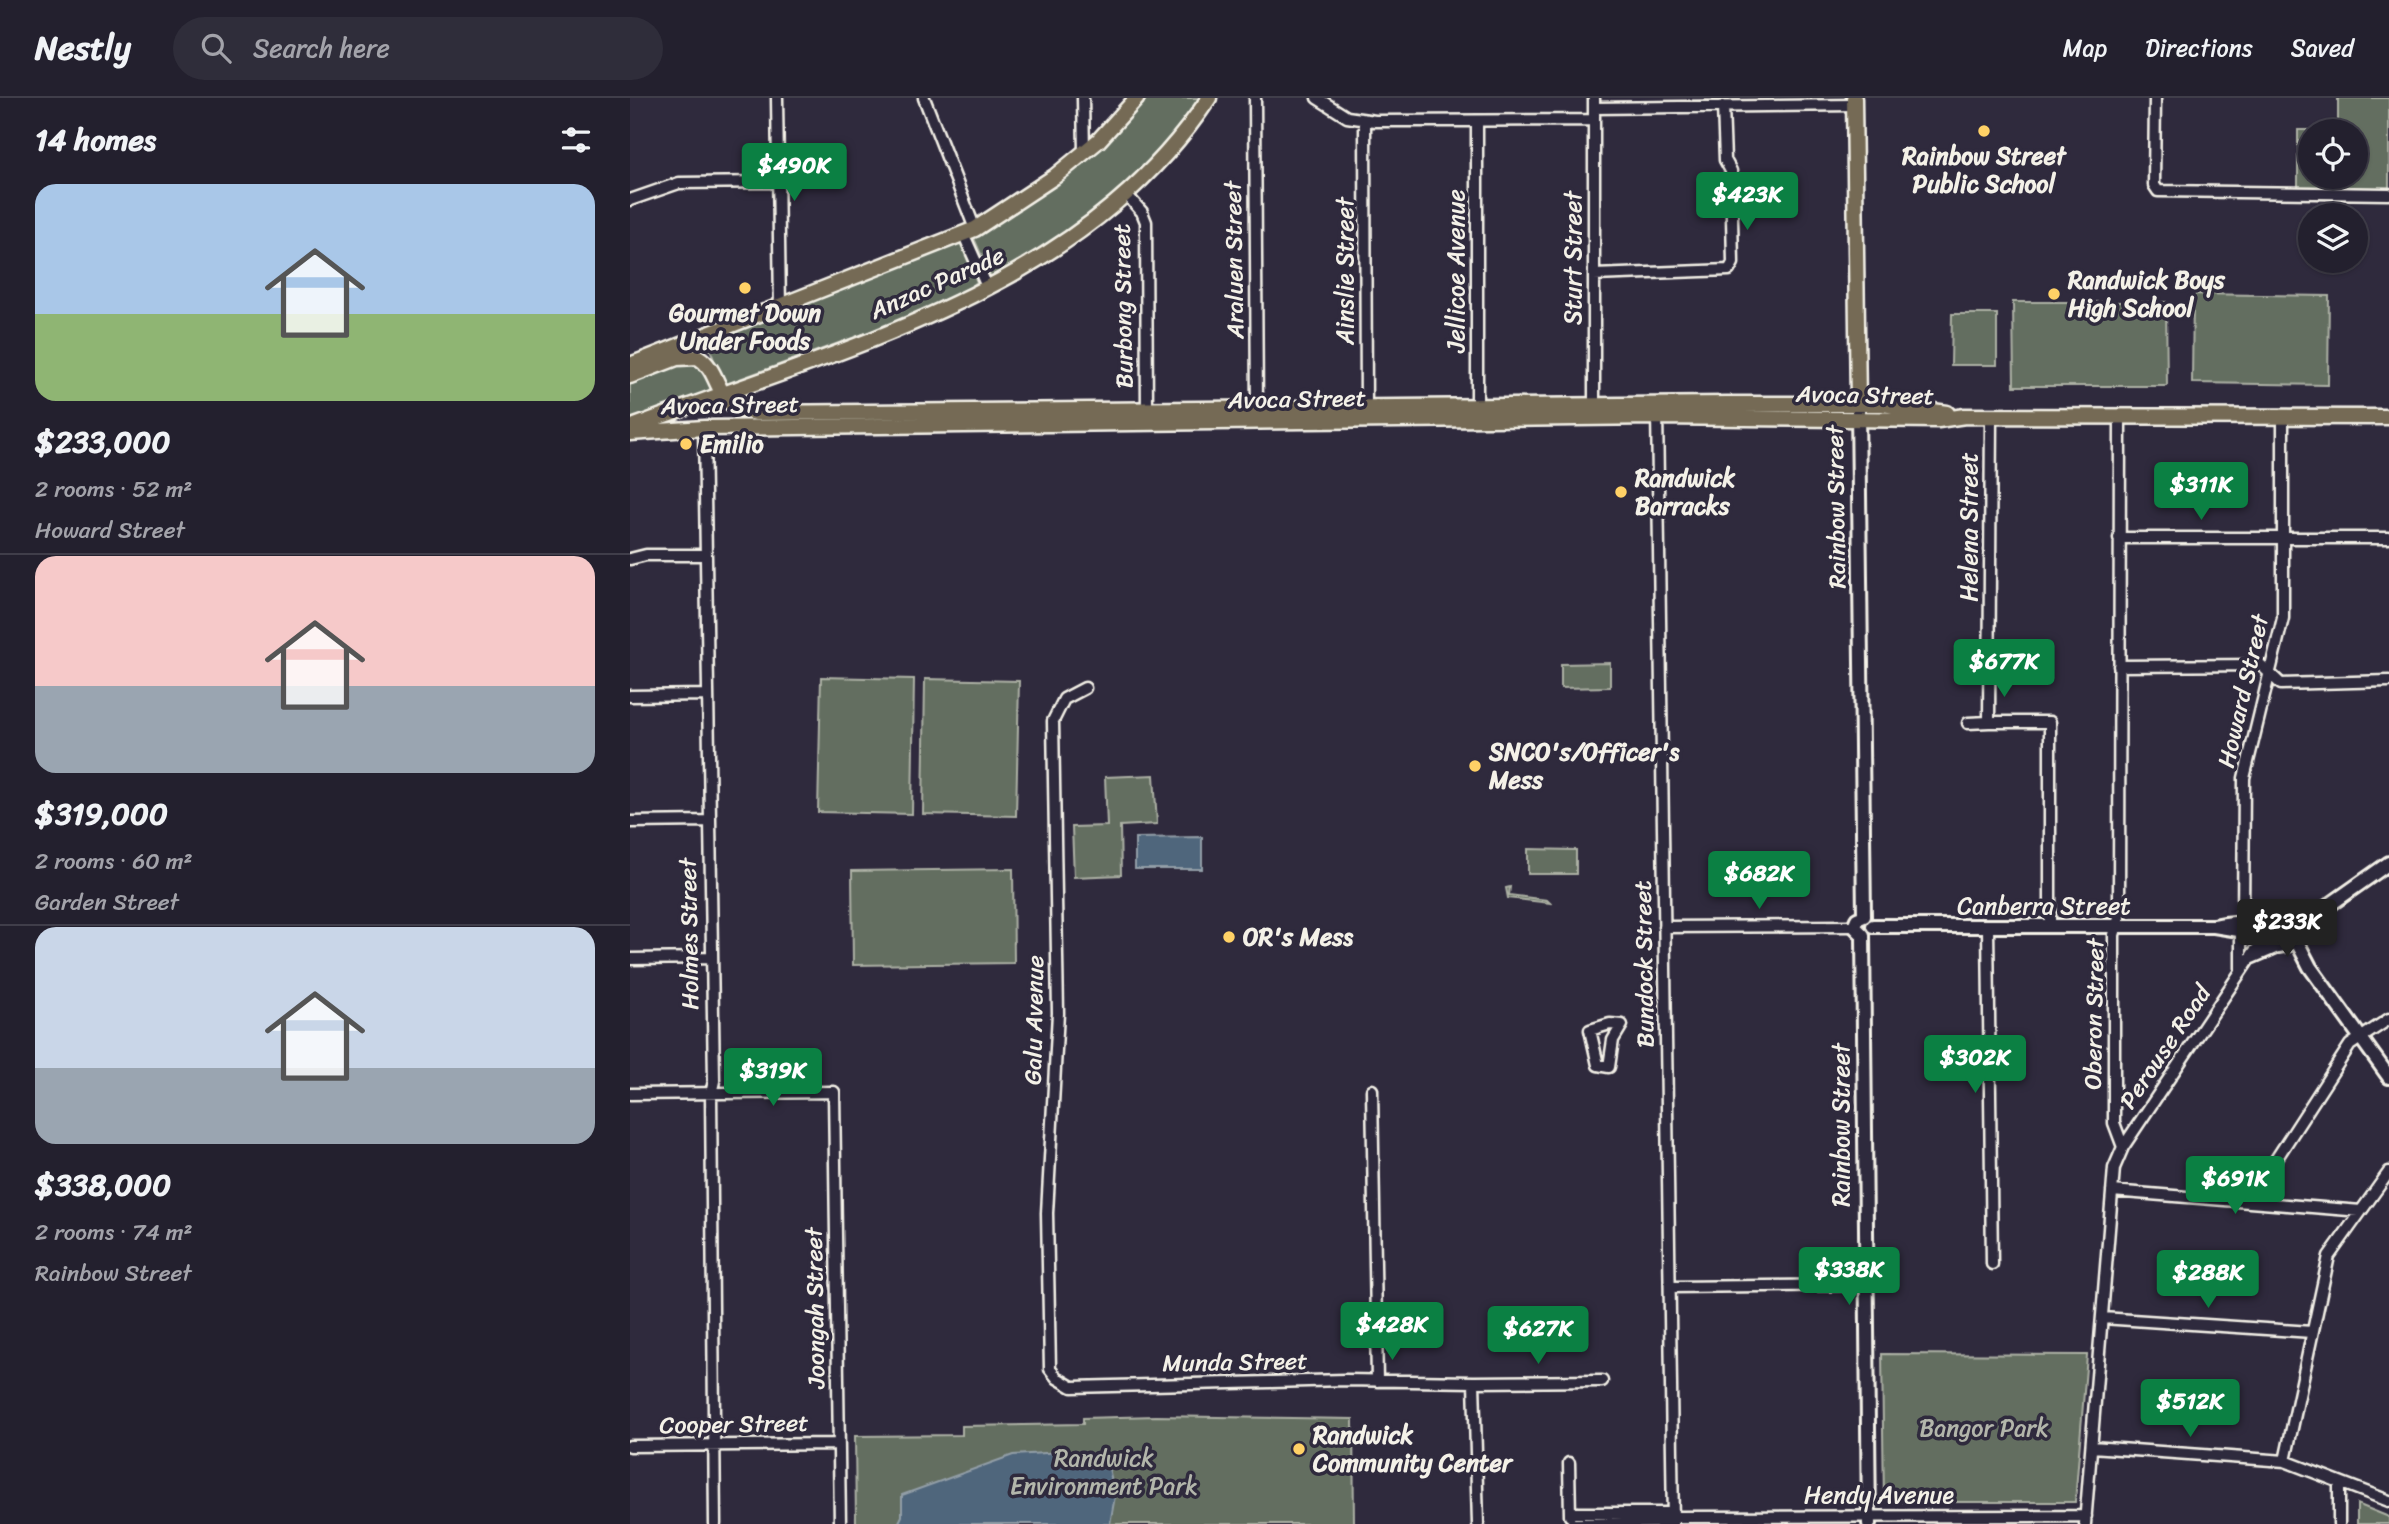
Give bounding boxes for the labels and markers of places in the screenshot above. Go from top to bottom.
marker: Rainbow Street Public School [1976,123,1992,139]
place label: Rainbow Street Public School [1901,135,2067,205]
pin: $490K [745,144,843,203]
pin: $423K [1698,172,1796,232]
place label: Randwick Boys High School [2067,259,2226,329]
marker: Gourmet Down Under Foods [737,280,753,296]
marker: Randwick Boys High School [2046,286,2062,302]
place label: Gourmet Down Under Foods [669,292,821,362]
place label: Emilio [700,423,764,465]
marker: Emilio [678,436,694,452]
place label: Randwick Barracks [1634,457,1735,527]
pin: $311K [2152,462,2250,522]
marker: Randwick Barracks [1613,484,1629,500]
pin: $677K [1955,640,2053,699]
place label: SNCO's/Officer's Mess [1488,731,1680,801]
marker: SNCO's/Officer's Mess [1467,758,1483,774]
pin: $682K [1710,852,1808,911]
pin: $233K [2238,900,2336,959]
place label: OR's Mess [1243,916,1354,958]
marker: OR's Mess [1221,929,1237,945]
pin: $302K [1926,1035,2024,1095]
pin: $319K [724,1048,822,1108]
pin: $691K [2186,1156,2284,1216]
pin: $338K [1800,1248,1898,1307]
pin: $288K [2159,1250,2257,1310]
pin: $428K [1343,1302,1441,1362]
pin: $627K [1489,1306,1587,1366]
pin: $512K [2141,1380,2239,1439]
place label: Randwick Community Center [1312,1414,1514,1484]
marker: Randwick Community Center [1291,1441,1307,1457]

